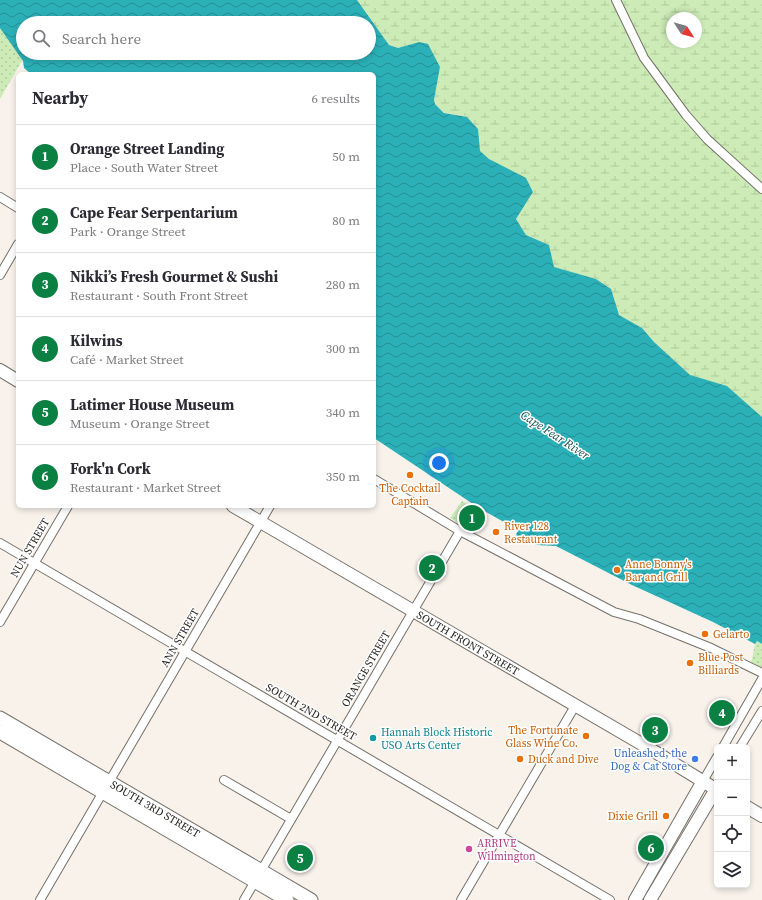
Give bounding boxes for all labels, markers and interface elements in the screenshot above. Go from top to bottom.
north arrow [666,12,702,48]
search box [16,16,376,60]
icon: search [30,27,52,49]
text: Search here [62,28,141,49]
text: Nearby [32,86,88,110]
text: 6 results [312,90,360,107]
text: Orange Street Landing [70,138,224,159]
text: 1 [41,148,49,165]
text: 50 m [332,148,360,165]
text: Place · South Water Street [70,159,218,176]
text: Cape Fear Serpentarium [70,202,238,223]
text: 2 [41,212,49,229]
text: 80 m [332,212,360,229]
text: Park · Orange Street [70,223,185,240]
text: Nikki’s Fresh Gourmet & Sushi [70,266,278,287]
text: 3 [41,276,49,293]
text: 280 m [326,276,360,293]
text: Restaurant · South Front Street [70,287,248,304]
text: Kilwins [70,330,123,351]
text: 4 [41,340,49,357]
text: 300 m [326,340,360,357]
text: Café · Market Street [70,351,184,368]
text: Latimer House Museum [70,394,234,415]
text: 5 [41,404,49,421]
text: 340 m [326,404,360,421]
water label: Cape Fear River [518,407,593,464]
text: Museum · Orange Street [70,415,209,432]
your location [429,453,449,473]
text: Fork'n Cork [70,458,151,479]
text: 6 [41,468,49,485]
text: 350 m [326,468,360,485]
marker: The Cocktail Captain [405,470,415,480]
text: Restaurant · Market Street [70,479,221,496]
place label: The Cocktail Captain [379,481,441,509]
pin: 1 [459,503,485,533]
street label: NUN STREET [7,515,53,580]
place label: River 128 Restaurant [504,519,558,547]
marker: River 128 Restaurant [491,527,501,537]
pin: 2 [419,553,445,583]
place label: Anne Bonny's Bar and Grill [625,557,692,585]
marker: Anne Bonny's Bar and Grill [612,565,622,575]
street label: ANN STREET [157,606,203,670]
street label: SOUTH FRONT STREET [414,607,522,679]
place label: Gelarto [713,627,749,642]
street label: ORANGE STREET [338,628,394,710]
marker: Gelarto [700,629,710,639]
place label: Blue Post Billiards [698,650,744,678]
marker: Blue Post Billiards [685,658,695,668]
street label: SOUTH 2ND STREET [263,680,359,744]
pin: 4 [709,698,735,728]
pin: 3 [642,715,668,745]
place label: The Fortunate Glass Wine Co. [505,723,578,751]
place label: Hannah Block Historic USO Arts Center [381,725,493,753]
marker: The Fortunate Glass Wine Co. [581,731,591,741]
marker: Hannah Block Historic USO Arts Center [368,733,378,743]
map controls [714,744,750,888]
button: + [714,744,750,780]
place label: Unleashed, the Dog & Cat Store [610,746,687,774]
place label: Duck and Dive [528,752,599,767]
marker: Duck and Dive [515,754,525,764]
marker: Unleashed, the Dog & Cat Store [690,754,700,764]
street label: SOUTH 3RD STREET [108,777,203,841]
button: − [714,780,750,816]
place label: Dixie Grill [608,809,658,824]
marker: Dixie Grill [661,811,671,821]
button: locate [714,816,750,852]
pin: 6 [638,833,664,863]
place label: ARRIVE Wilmington [477,836,536,864]
pin: 5 [287,843,313,873]
marker: ARRIVE Wilmington [464,844,474,854]
button: layers [714,852,750,888]

